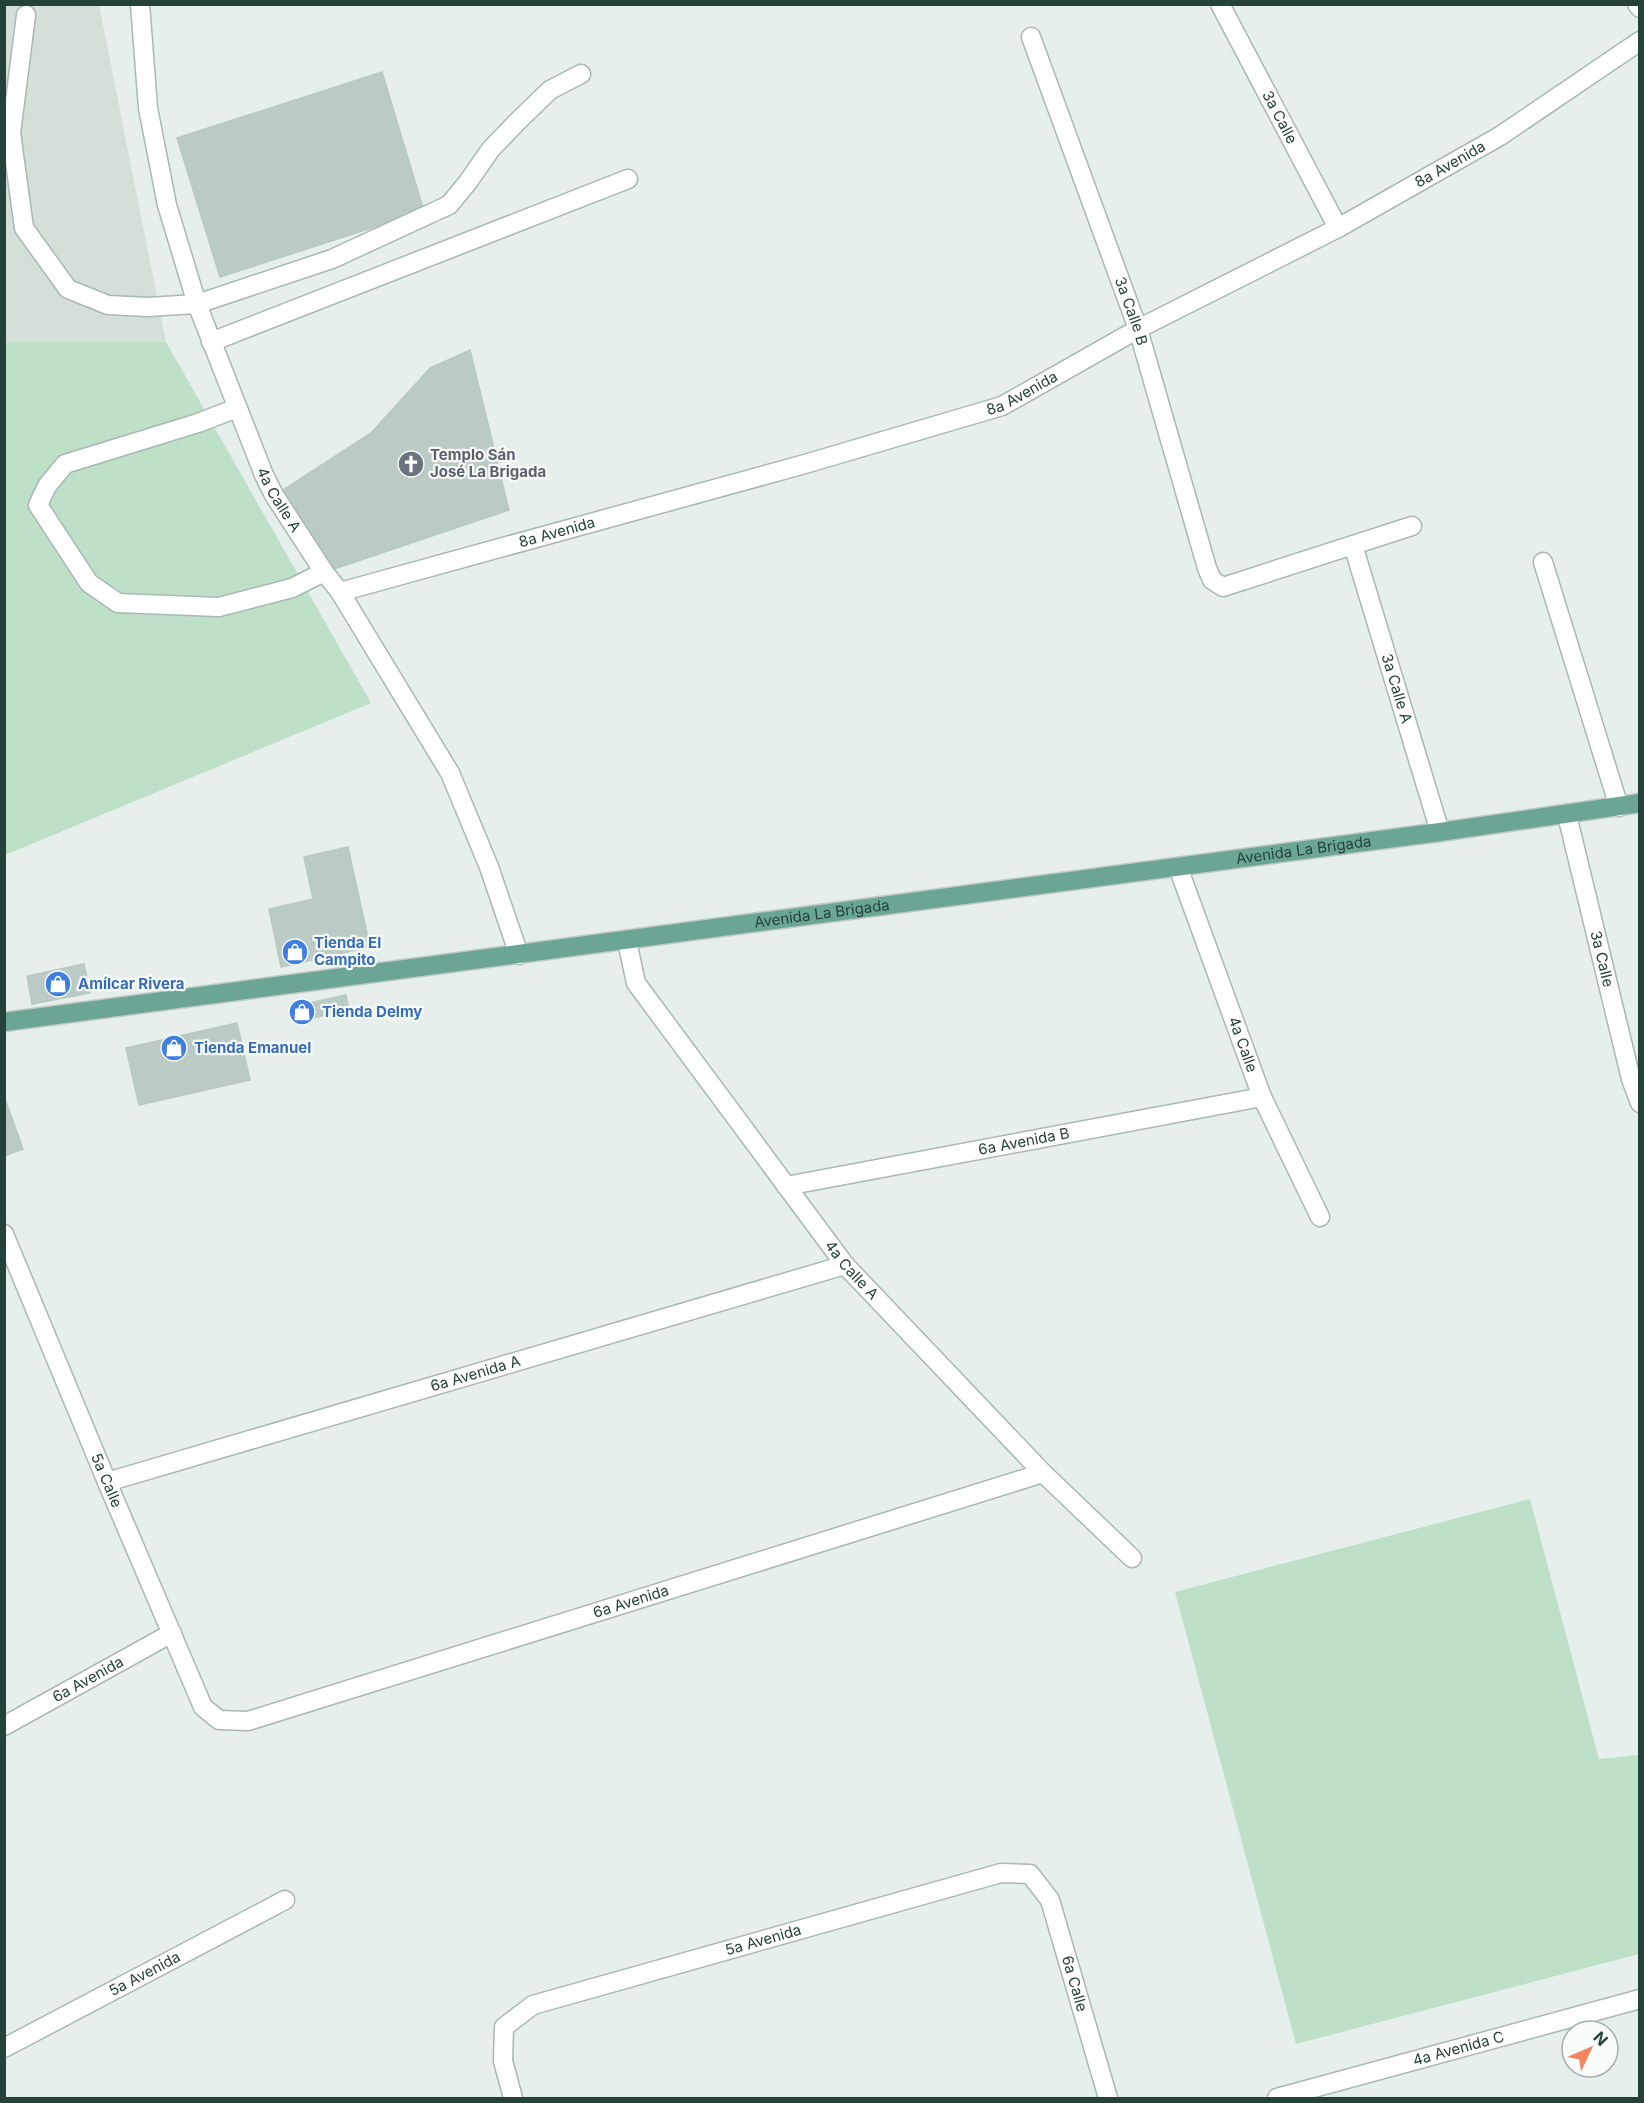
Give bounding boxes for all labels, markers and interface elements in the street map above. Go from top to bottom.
street label: 3a Calle [1258,87,1302,147]
street label: 8a Avenida [1411,136,1489,191]
street label: 3a Calle B [1111,274,1152,348]
street label: 8a Avenida [984,367,1061,419]
place label: Templo Sán José La Brigada [430,445,546,481]
church icon: Templo Sán José La Brigada [396,449,426,479]
street label: 4a Calle A [253,464,306,536]
street label: 8a Avenida [517,512,597,551]
street label: 3a Calle A [1377,651,1417,726]
street label: Avenida La Brigada [1235,831,1372,868]
street label: Avenida La Brigada [753,895,891,932]
street label: 3a Calle [1586,929,1618,989]
place label: Tienda El Campito [314,933,381,969]
shop icon: Tienda El Campito [280,937,310,967]
shop icon: Amílcar Rivera [43,969,73,999]
place label: Amílcar Rivera [78,974,185,993]
shop icon: Tienda Delmy [287,997,317,1027]
place label: Tienda Delmy [322,1002,422,1021]
street label: 4a Calle [1224,1014,1262,1075]
shop icon: Tienda Emanuel [159,1033,189,1063]
place label: Tienda Emanuel [194,1038,311,1057]
street label: 6a Avenida B [977,1123,1071,1159]
street label: 4a Calle A [821,1236,883,1303]
street label: 6a Avenida A [428,1351,523,1395]
street label: 5a Calle [87,1450,127,1510]
street label: 6a Avenida [591,1580,671,1622]
street label: 6a Avenida [49,1652,127,1706]
street label: 5a Avenida [723,1920,803,1959]
street label: 5a Avenida [105,1947,183,2000]
street label: 6a Calle [1058,1953,1092,2014]
north arrow [1560,2019,1620,2079]
street label: 4a Avenida C [1410,2027,1506,2070]
text: N [1589,2027,1612,2050]

